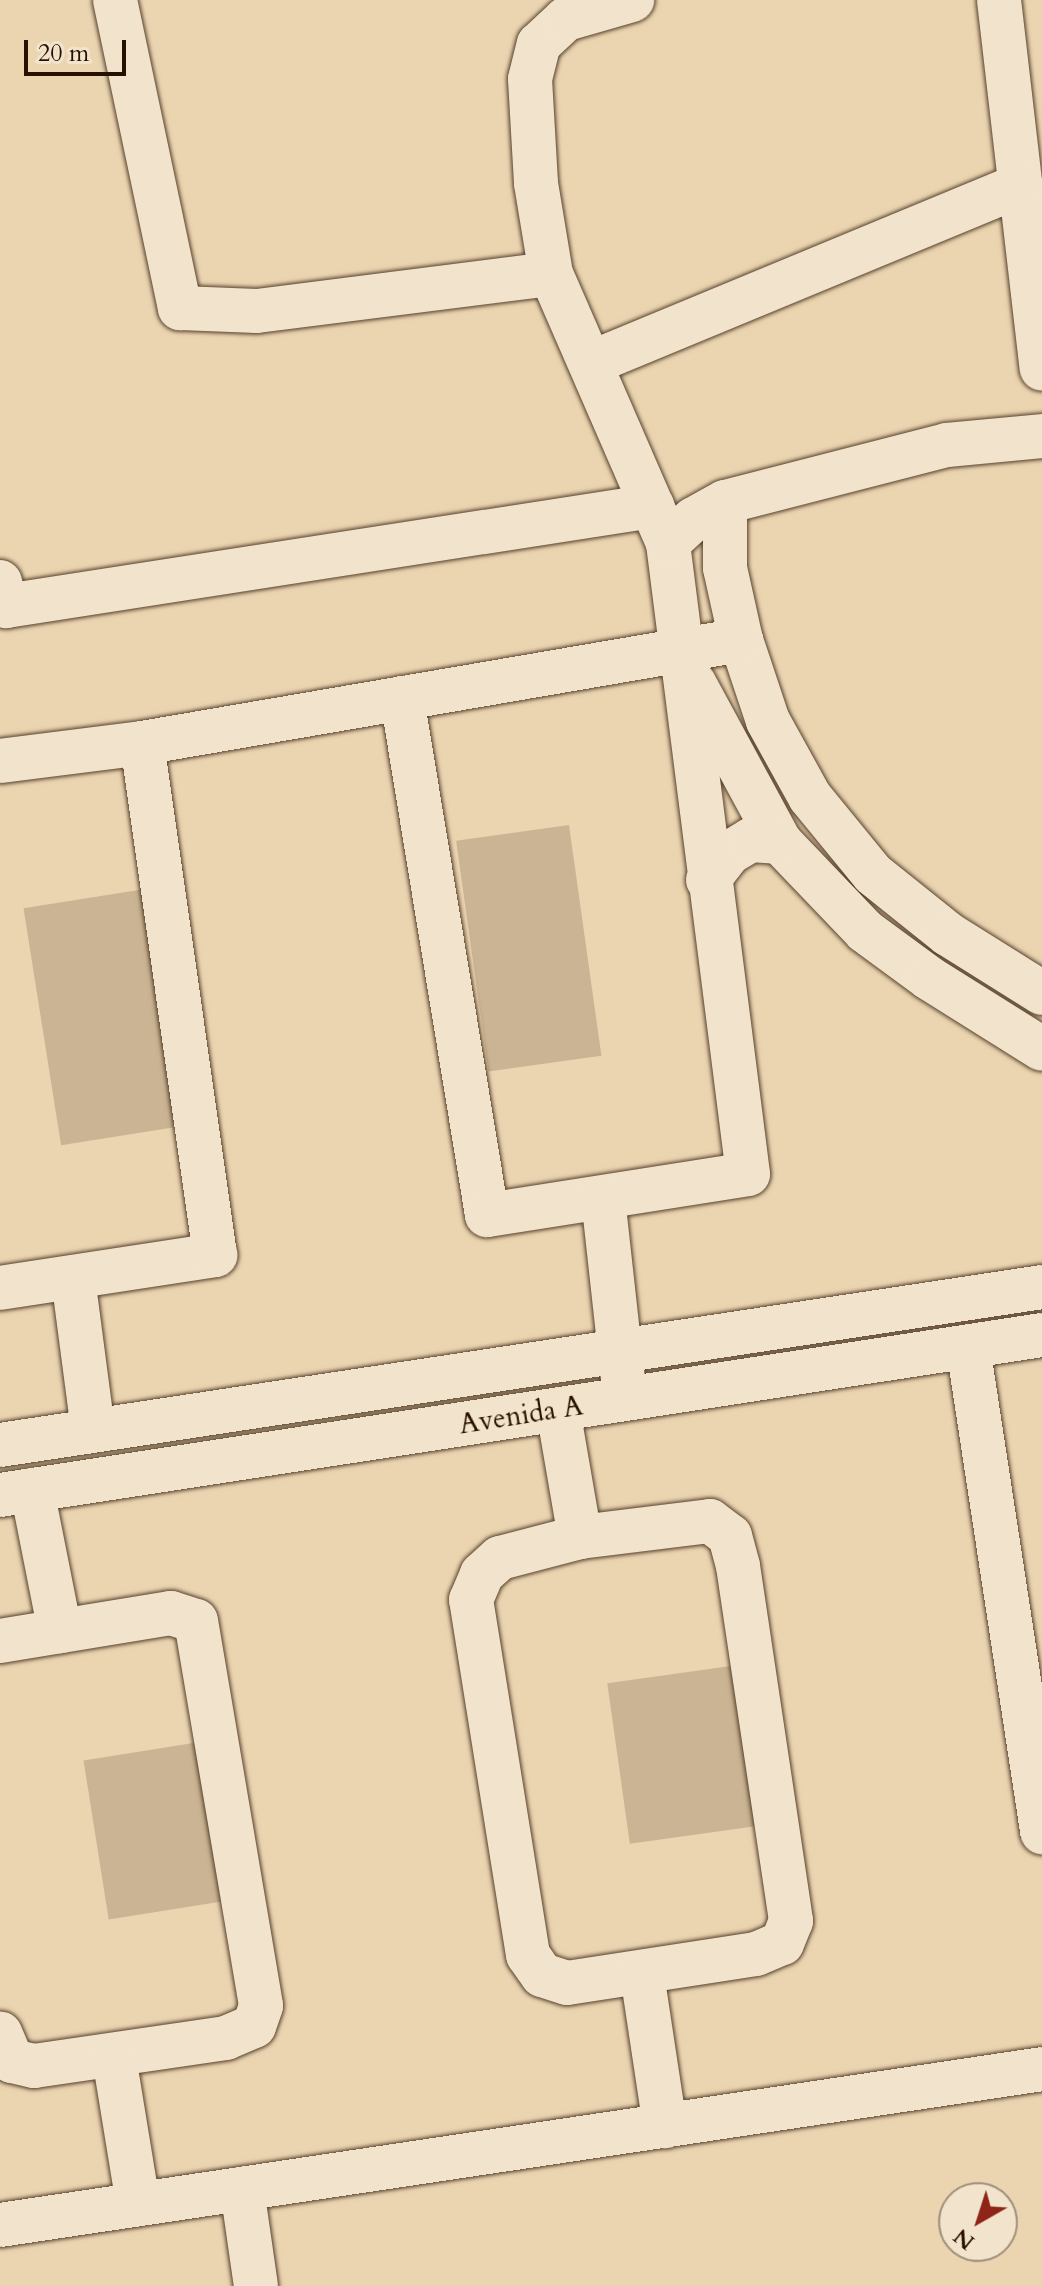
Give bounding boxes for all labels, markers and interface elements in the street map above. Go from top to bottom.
scale bar [28,24,130,74]
text: 20 m [38,37,89,70]
street label: Avenida A [457,1389,585,1441]
north arrow [938,2182,1018,2262]
text: N [947,2221,981,2257]

